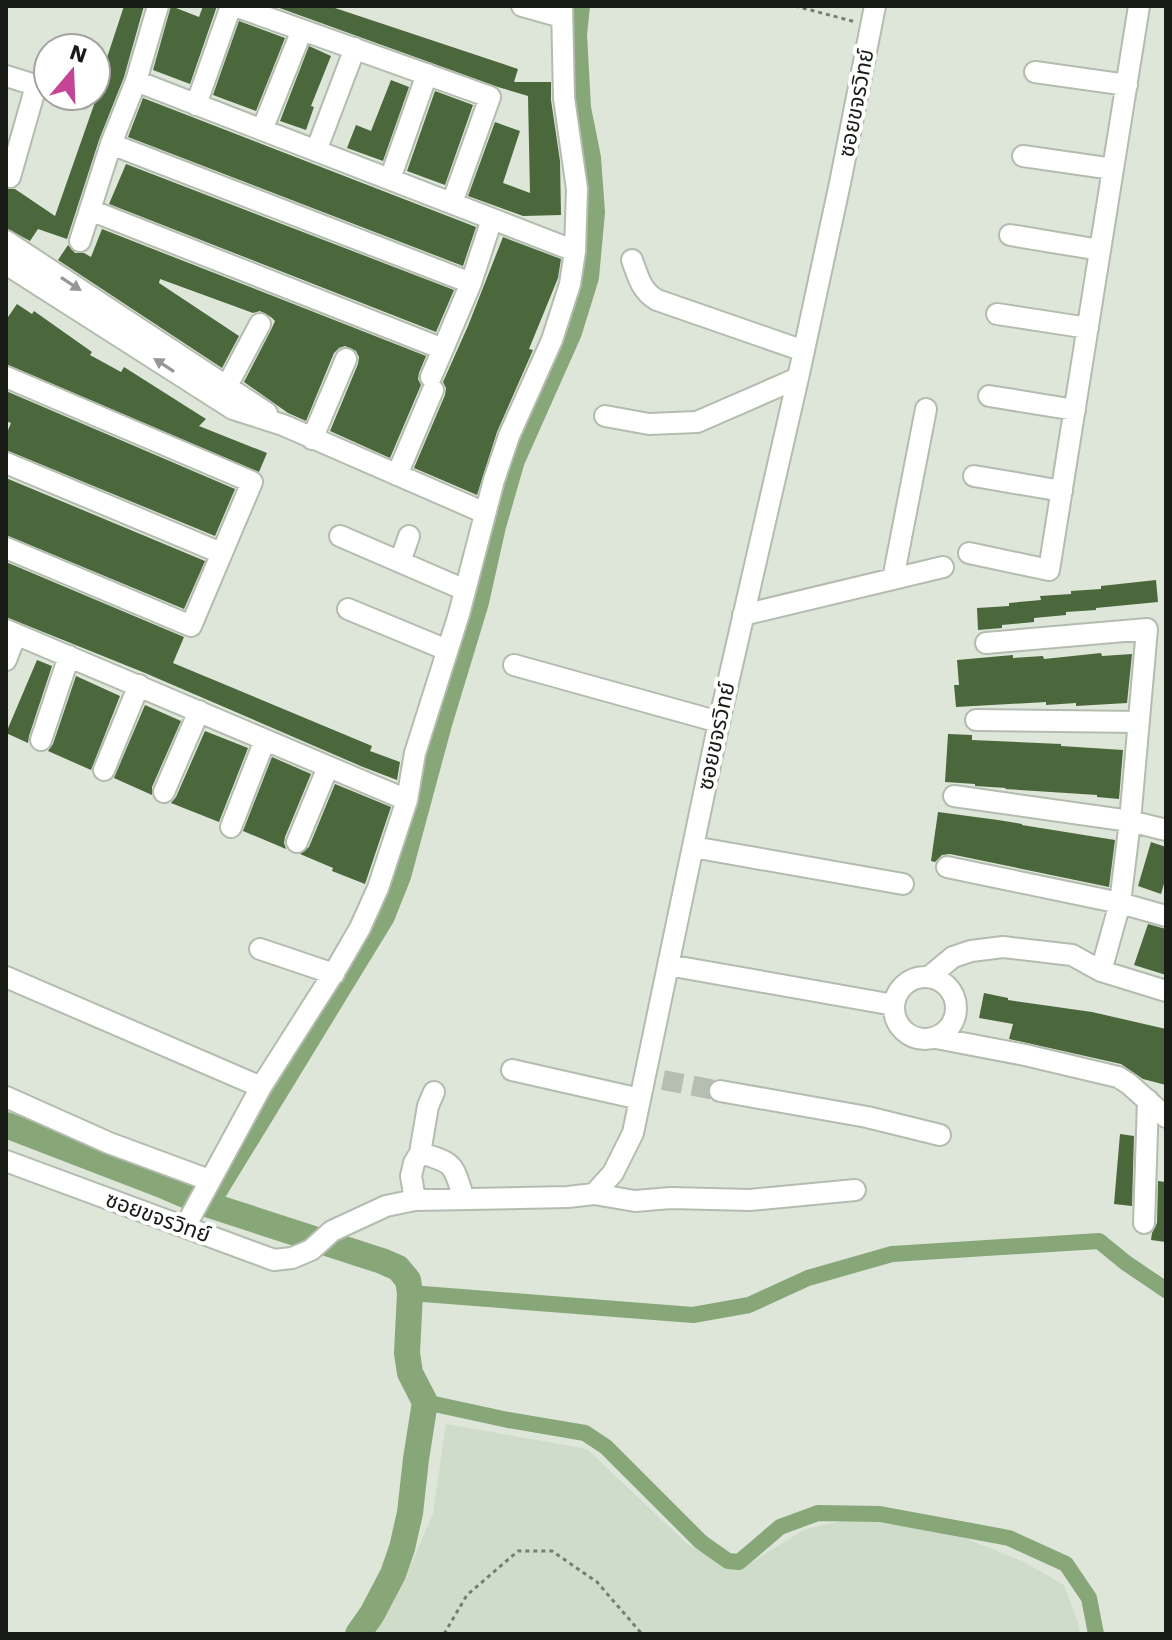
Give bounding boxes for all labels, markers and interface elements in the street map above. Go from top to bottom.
north arrow [32,32,112,112]
text: N [67,39,90,68]
street label: ซอยขจรวิทย์ [833,47,879,159]
one-way arrow [60,276,82,290]
one-way arrow [153,358,175,373]
street label: ซอยขจรวิทย์ [692,680,740,792]
street label: ซอยขจรวิทย์ [102,1186,214,1248]

